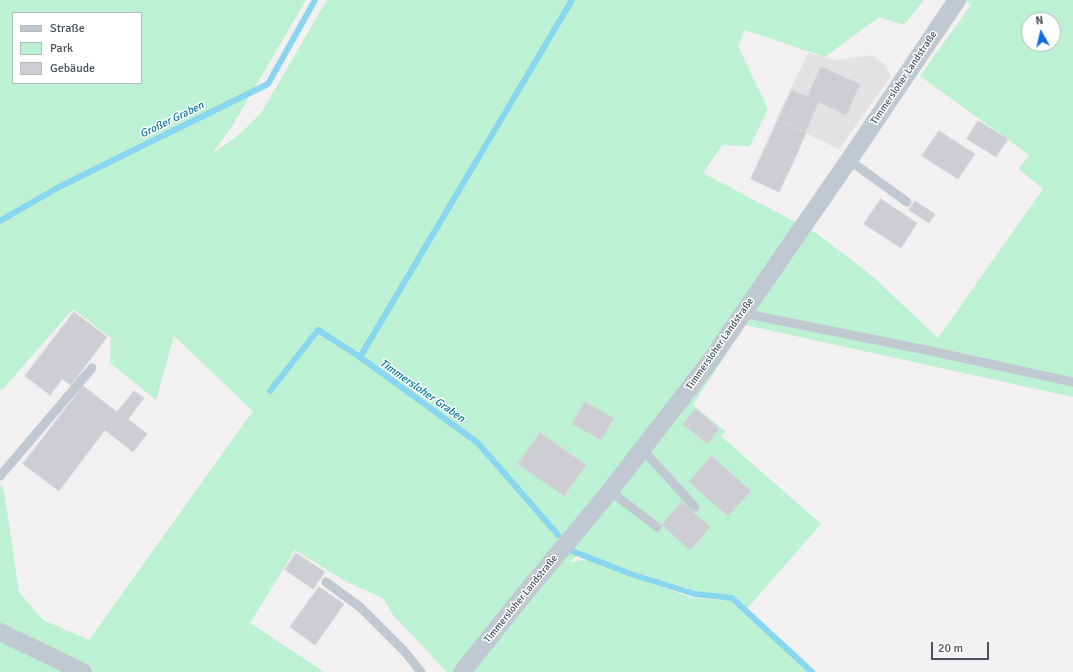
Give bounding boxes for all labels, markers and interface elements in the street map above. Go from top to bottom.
legend [12,12,142,84]
north arrow [1021,12,1061,52]
text: N [1035,14,1044,28]
text: Straße [50,21,85,36]
street label: Timmersloher Landstraße [868,29,940,127]
text: Park [50,41,73,56]
text: Gebäude [50,61,95,76]
water label: Großer Graben [138,99,206,141]
street label: Timmersloher Landstraße [684,296,756,392]
water label: Timmersloher Graben [377,357,467,425]
street label: Timmersloher Landstraße [482,553,560,645]
scale bar [933,634,991,660]
text: 20 m [938,641,963,656]

